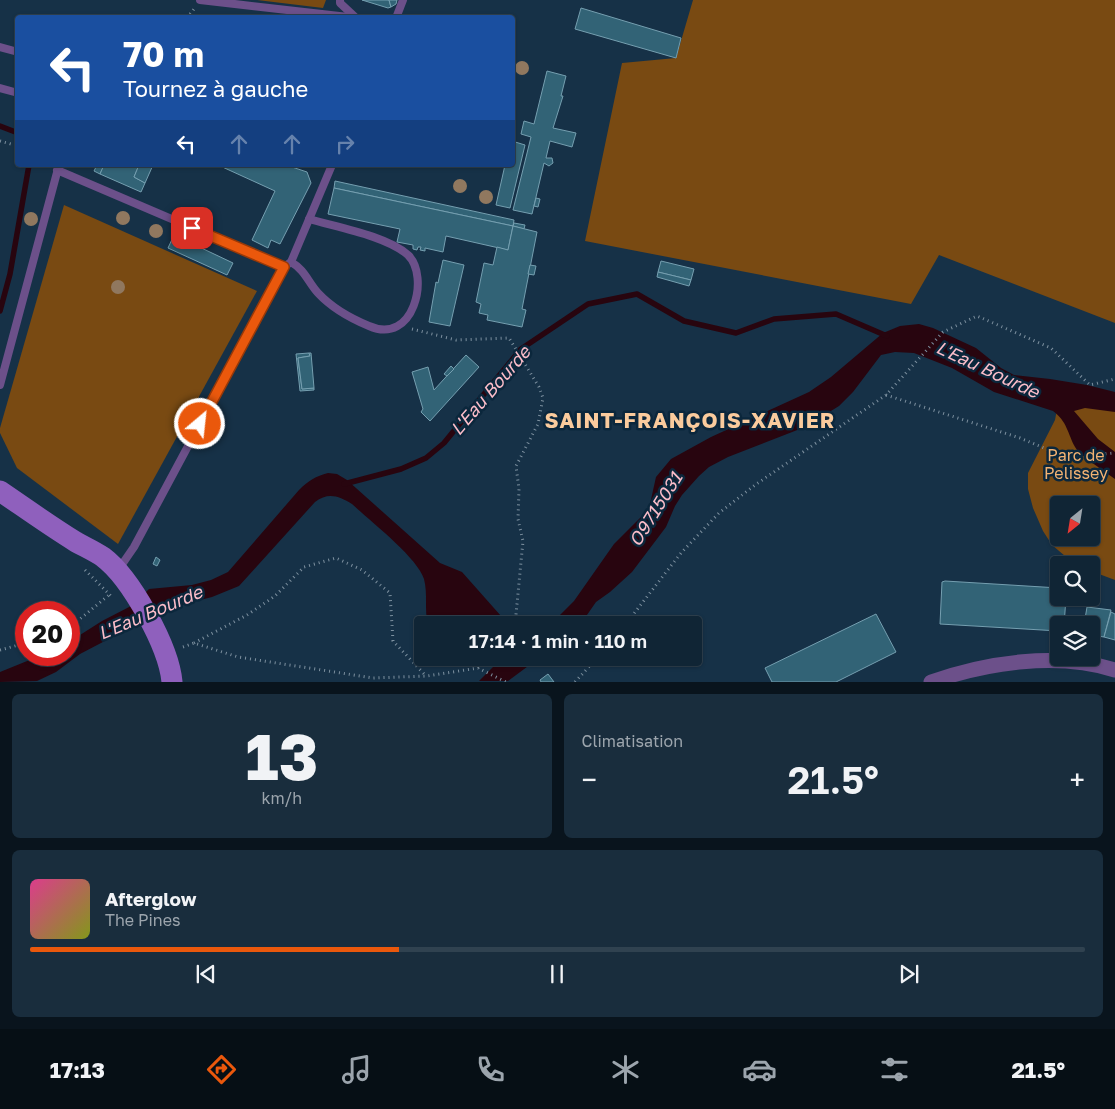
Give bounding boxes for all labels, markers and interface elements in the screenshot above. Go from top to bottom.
text: 70 m [123,33,204,75]
icon: left [40,35,105,100]
text: Tournez à gauche [123,75,308,102]
icon: left [172,130,200,158]
icon: ahead [225,130,253,158]
icon: ahead [278,130,306,158]
icon: right [331,130,359,158]
pin [171,207,213,249]
icon: arrive [178,214,206,242]
water label: L'Eau Bourde [933,336,1044,403]
water label: L'Eau Bourde [445,340,536,439]
position arrow [173,397,225,449]
district label: SAINT-FRANÇOIS-XAVIER [545,407,835,433]
park label: Parc de Pelissey [1044,445,1108,483]
water label: O9715031 [624,468,687,550]
north arrow [1050,496,1100,546]
map controls [1050,496,1100,666]
button: search [1050,556,1100,606]
water label: L'Eau Bourde [95,580,207,644]
speed limit sign: 20 [15,601,80,666]
button: layers [1050,616,1100,666]
text: 17:14 · 1 min · 110 m [469,629,647,652]
text: 13 [245,716,318,794]
text: Climatisation [582,731,683,751]
text: 21.5° [788,757,879,802]
text: − [582,763,597,796]
text: + [1070,763,1085,796]
text: km/h [261,788,302,808]
text: Afterglow [105,887,196,910]
text: The Pines [105,910,180,930]
icon: previous [192,960,220,988]
icon: pause [543,960,571,988]
icon: next [895,960,923,988]
icon: directions [204,1052,239,1087]
icon: music [339,1052,374,1087]
icon: phone [473,1052,508,1087]
icon: climate [608,1052,643,1087]
icon: car [742,1052,777,1087]
icon: filters [877,1052,912,1087]
text: 17:13 [50,1056,105,1083]
text: 21.5° [1011,1056,1065,1083]

